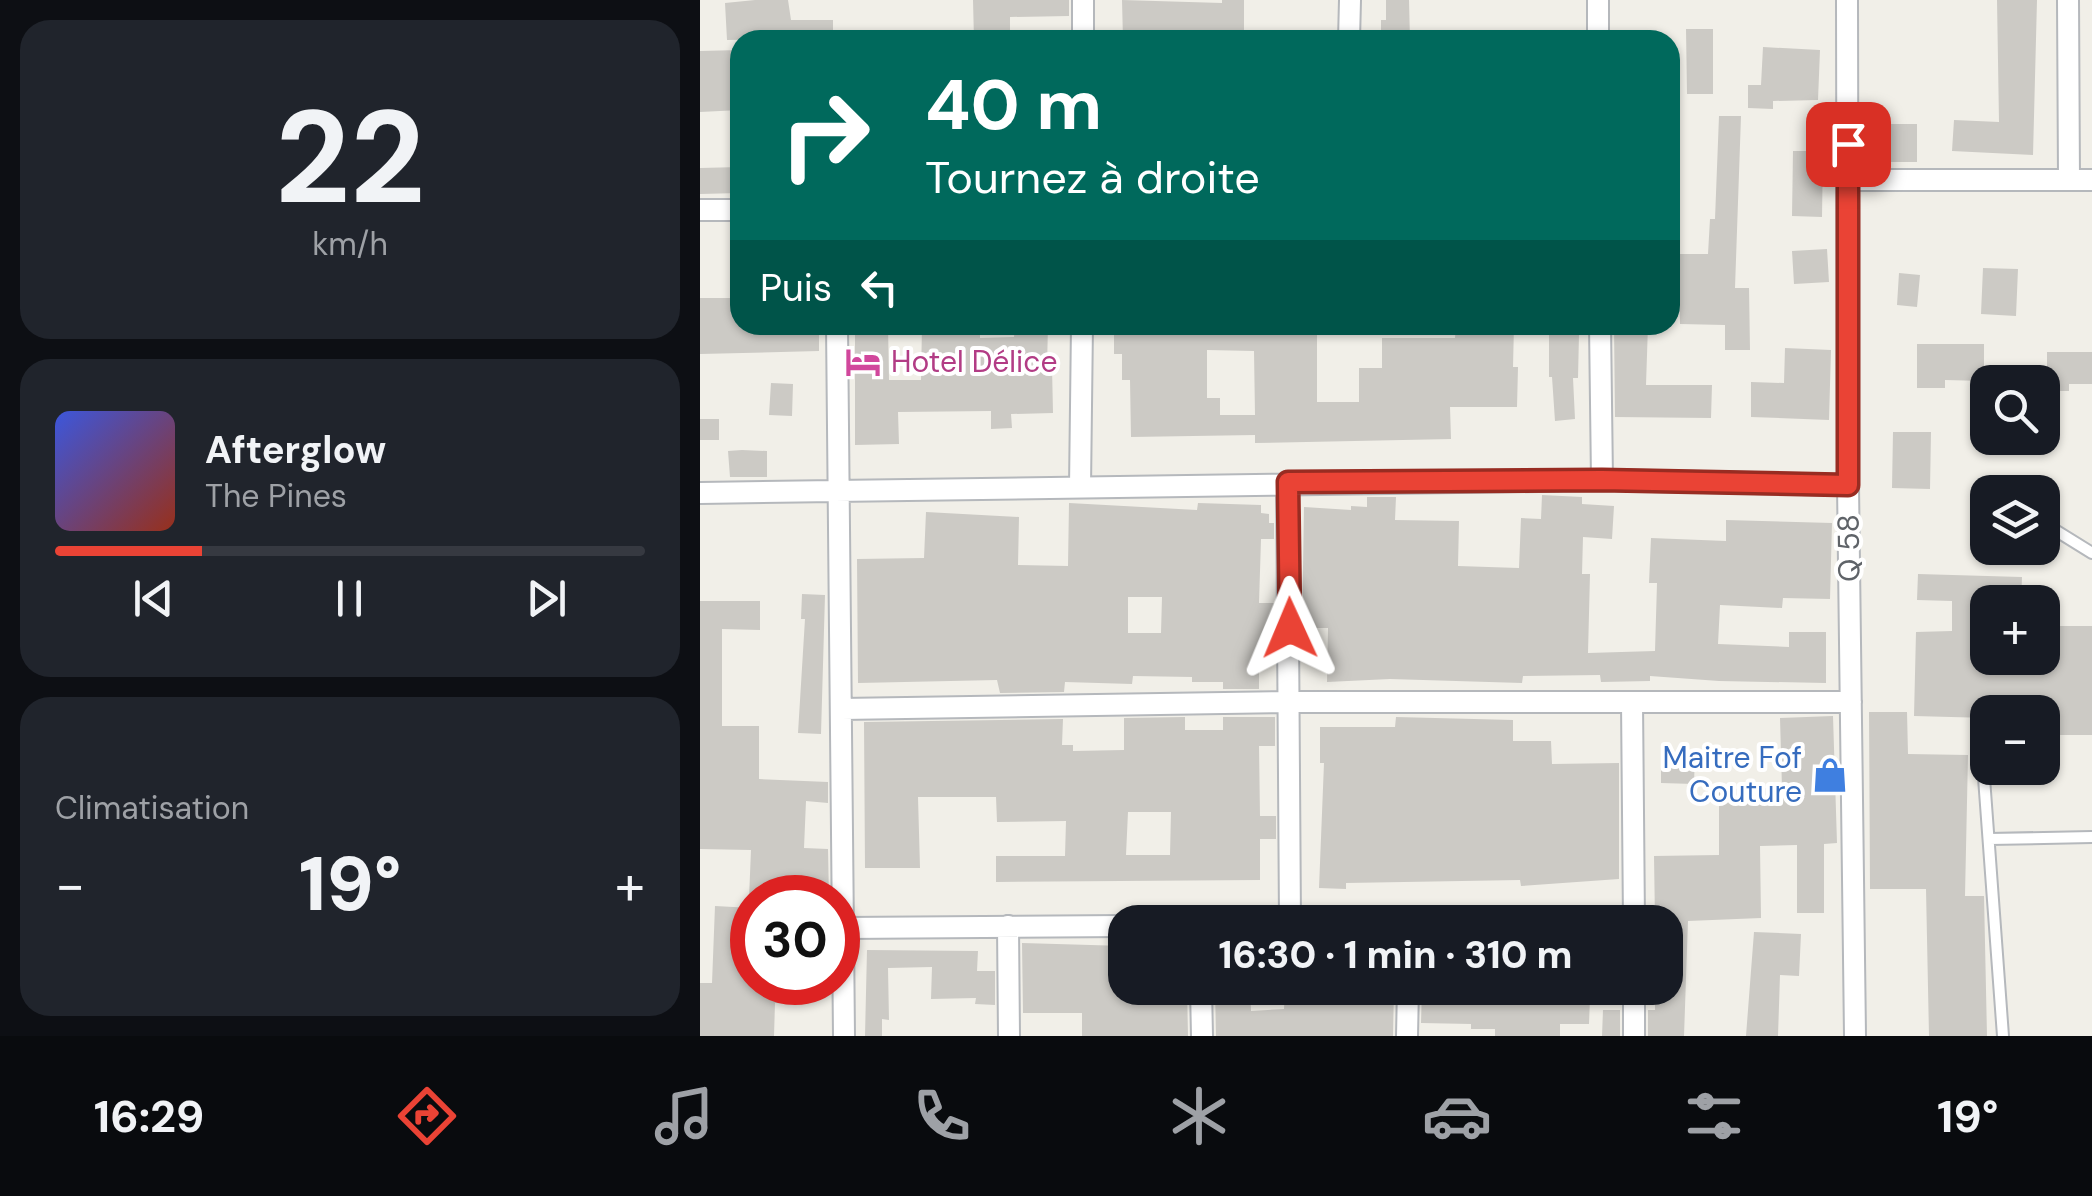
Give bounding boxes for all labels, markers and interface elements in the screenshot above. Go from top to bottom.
text: 40 m [925,60,1102,151]
icon: right [760,70,890,200]
text: 22 [275,73,425,242]
pin [1806,102,1891,187]
icon: arrive [1821,117,1876,172]
text: Tournez à droite [925,148,1260,207]
text: km/h [312,223,388,265]
icon: left [852,260,907,315]
text: Puis [760,263,832,313]
place label: Hotel Délice [891,342,1057,381]
hotel icon: Hotel Délice [844,343,882,381]
map controls [1970,365,2060,785]
button: search [1970,365,2060,455]
text: Afterglow [205,425,386,475]
text: The Pines [205,475,347,517]
button: layers [1970,475,2060,565]
street label: Q 58 [1828,514,1869,582]
icon: previous [126,571,181,626]
icon: pause [322,571,377,626]
icon: next [519,571,574,626]
position arrow [1238,576,1342,680]
button: + [1970,585,2060,675]
button: − [1970,695,2060,785]
place label: Maitre Fof Couture [1663,738,1802,811]
shop icon: Maitre Fof Couture [1811,756,1849,794]
text: Climatisation [55,787,249,829]
text: 19° [299,836,401,933]
text: − [55,849,85,921]
text: + [615,849,645,921]
speed limit sign: 30 [730,875,860,1005]
text: 16:30 · 1 min · 310 m [1219,930,1572,980]
icon: directions [392,1081,462,1151]
icon: music [649,1081,719,1151]
icon: phone [907,1081,977,1151]
icon: climate [1164,1081,1234,1151]
icon: car [1422,1081,1492,1151]
icon: filters [1679,1081,1749,1151]
text: 16:29 [94,1087,204,1146]
text: 19° [1937,1087,1998,1146]

